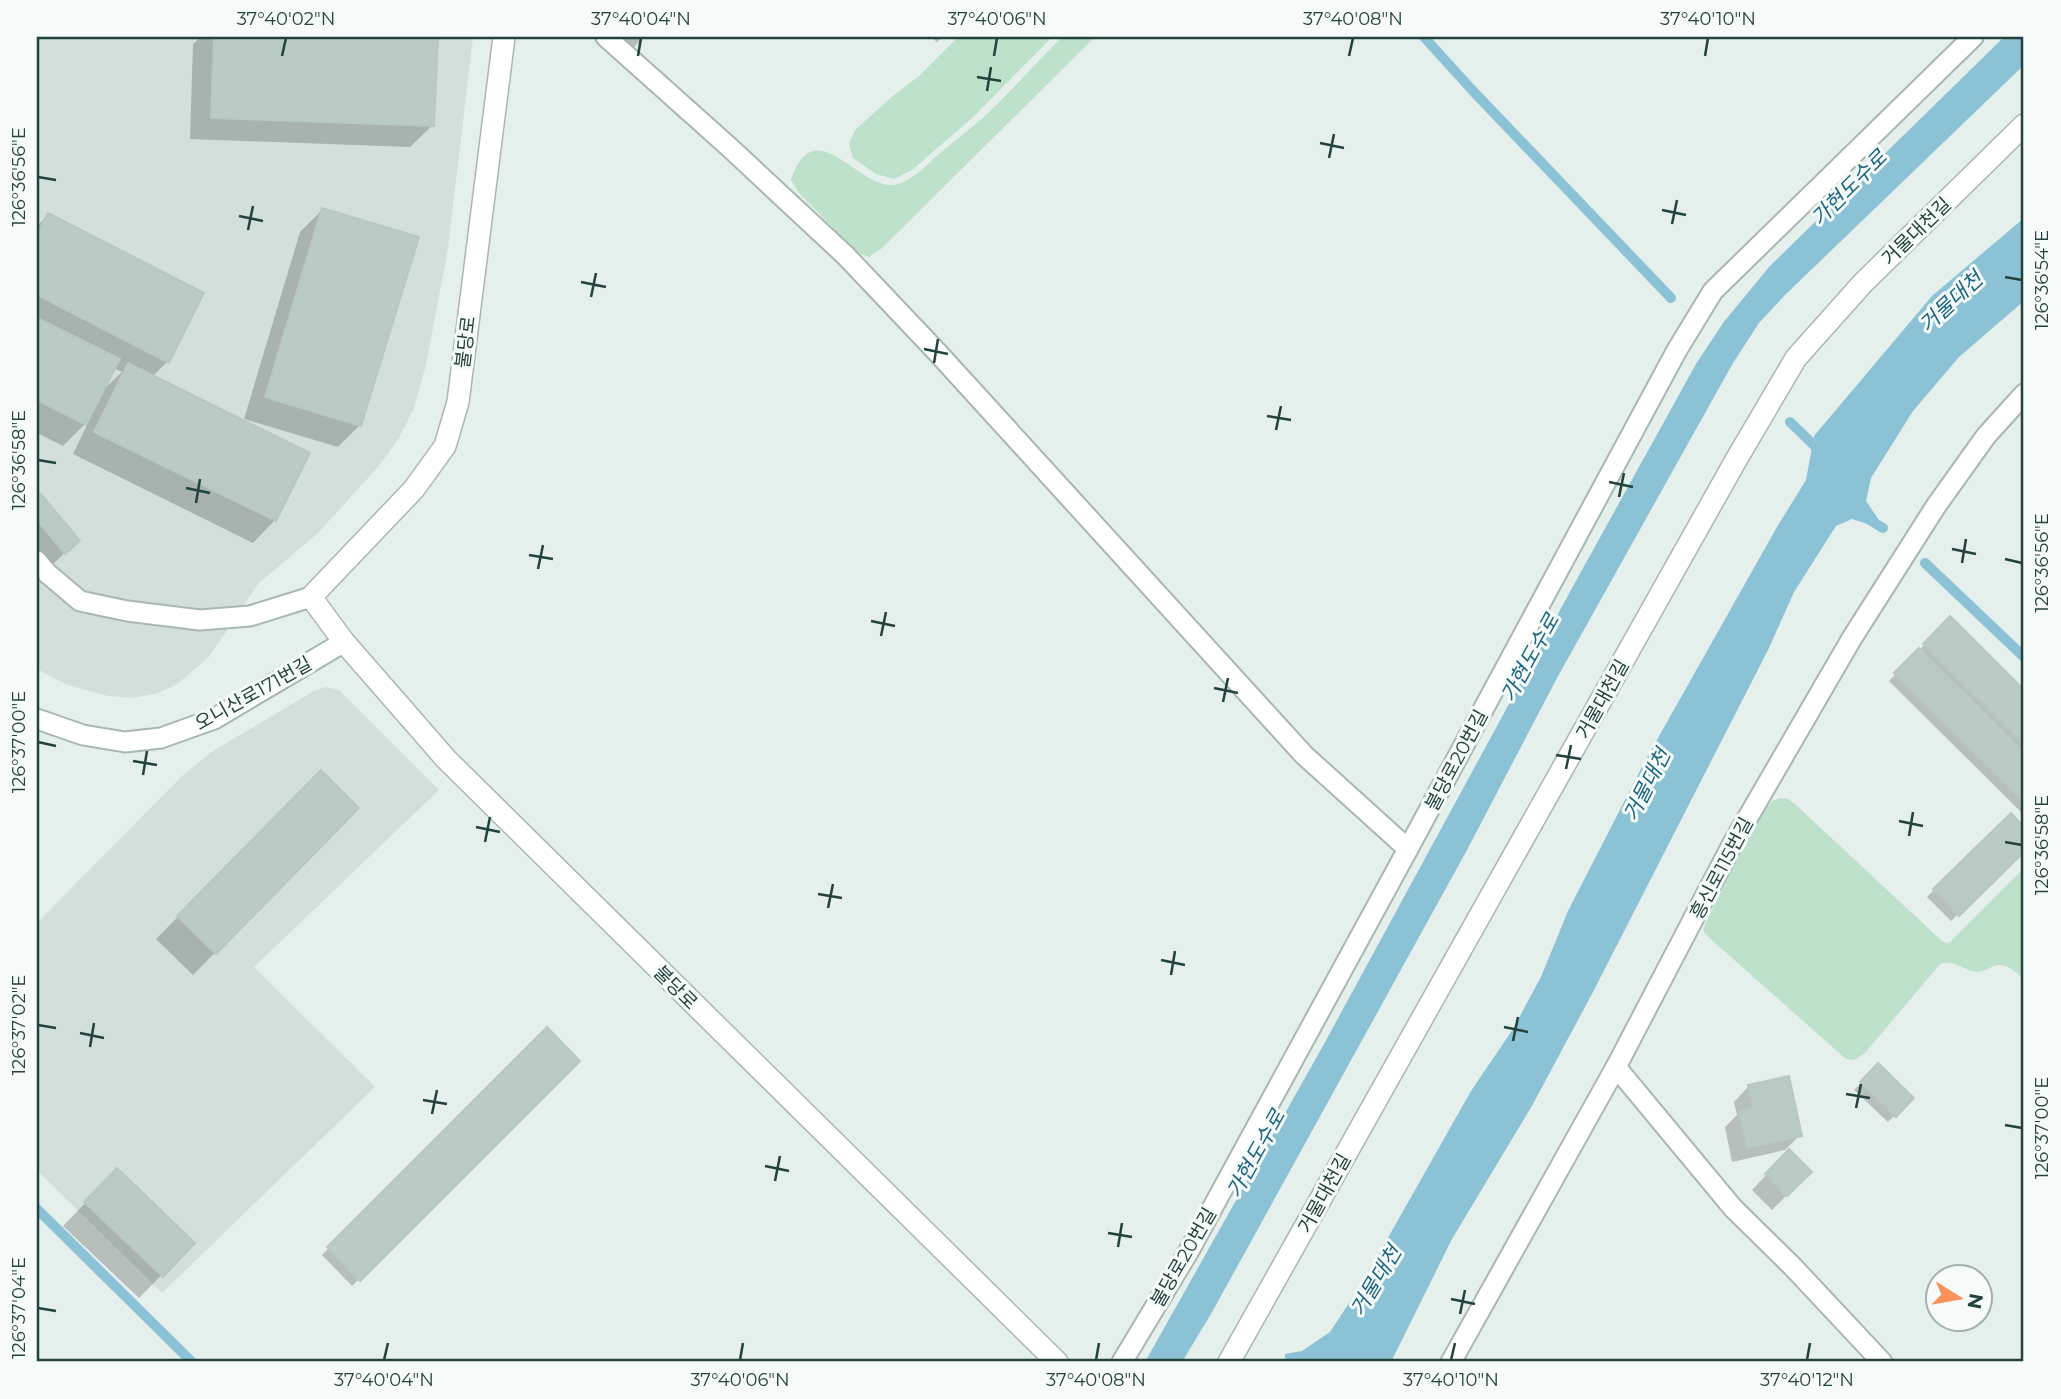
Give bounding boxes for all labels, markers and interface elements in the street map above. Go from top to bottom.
text: 37°40'02"N [237,8,335,30]
text: 37°40'04"N [591,8,691,30]
text: 37°40'06"N [947,8,1047,30]
text: 37°40'08"N [1303,8,1403,30]
text: 37°40'10"N [1660,8,1756,30]
text: 126°36'56"E [8,127,30,227]
water label: 가현도수로 [1806,143,1893,231]
street label: 거물대천길 [1877,193,1956,270]
text: 126°36'54"E [2031,230,2053,330]
water label: 거물대천 [1914,264,1989,337]
street label: 불당로 [451,315,480,369]
text: 126°36'58"E [8,410,30,510]
text: 126°36'56"E [2031,513,2053,613]
water label: 가현도수로 [1495,608,1565,706]
street label: 오니산로171번길 [191,652,316,735]
street label: 거물대천길 [1571,655,1634,743]
text: 126°37'00"E [8,691,30,793]
street label: 불당로20번길 [1420,706,1493,815]
water label: 거물대천 [1618,742,1676,825]
text: 126°36'58"E [2031,795,2053,895]
street label: 흥신로115번길 [1685,813,1758,923]
street label: 불당로 [649,961,702,1014]
text: 126°37'02"E [8,975,30,1075]
text: 126°37'00"E [2031,1077,2053,1179]
water label: 가현도수로 [1221,1104,1291,1202]
street label: 거물대천길 [1293,1149,1356,1237]
street label: 불당로20번길 [1146,1204,1221,1311]
water label: 거물대천 [1345,1239,1408,1320]
text: 126°37'04"E [8,1257,30,1359]
north arrow [1924,1262,1994,1332]
text: N [1962,1291,1988,1311]
text: 37°40'04"N [334,1369,434,1391]
text: 37°40'06"N [690,1369,790,1391]
text: 37°40'08"N [1046,1369,1146,1391]
text: 37°40'10"N [1403,1369,1499,1391]
text: 37°40'12"N [1760,1369,1854,1391]

